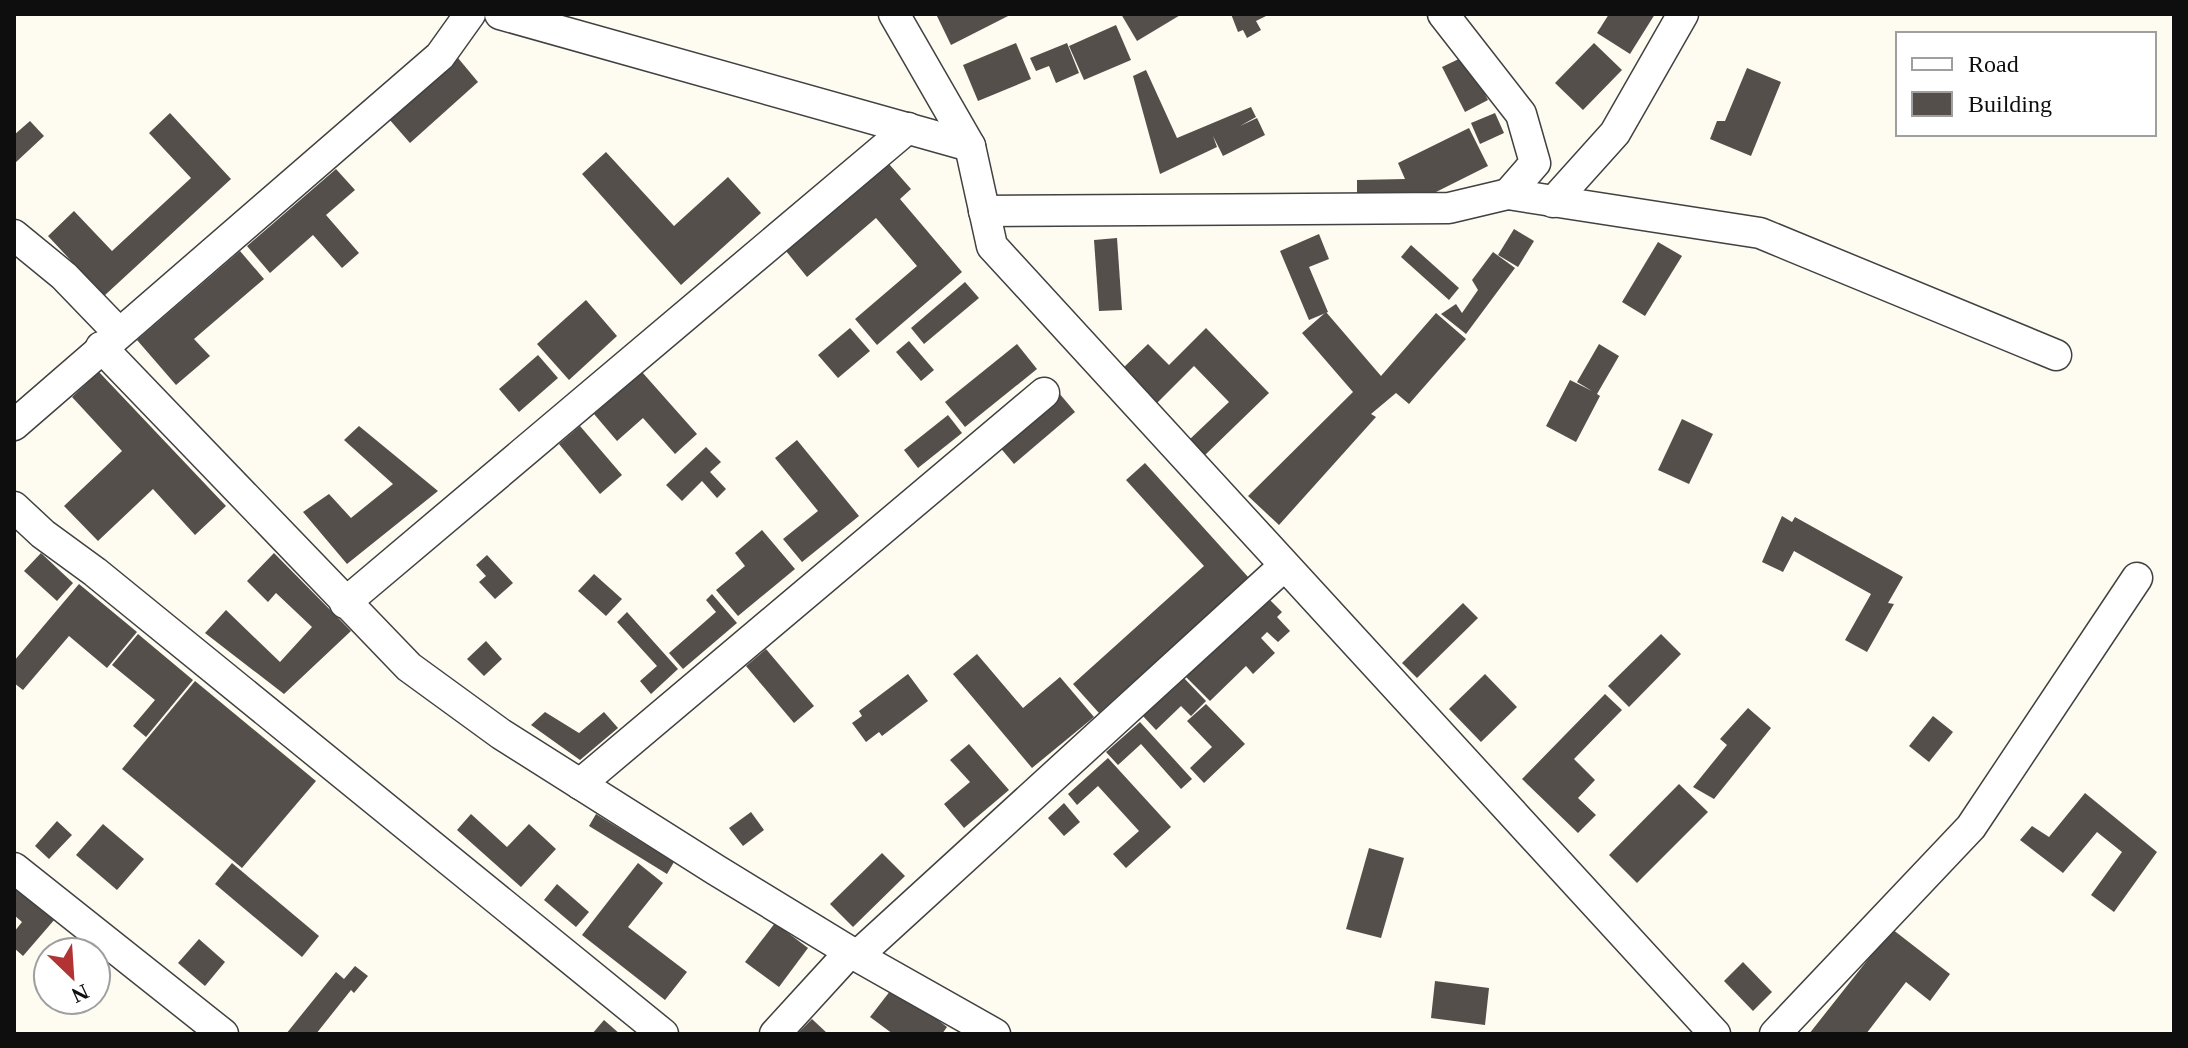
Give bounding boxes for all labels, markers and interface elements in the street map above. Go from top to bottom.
legend [1896,32,2156,136]
text: Road [1968,51,2019,77]
text: Building [1968,91,2052,117]
north arrow [32,936,112,1016]
text: N [68,979,93,1008]

